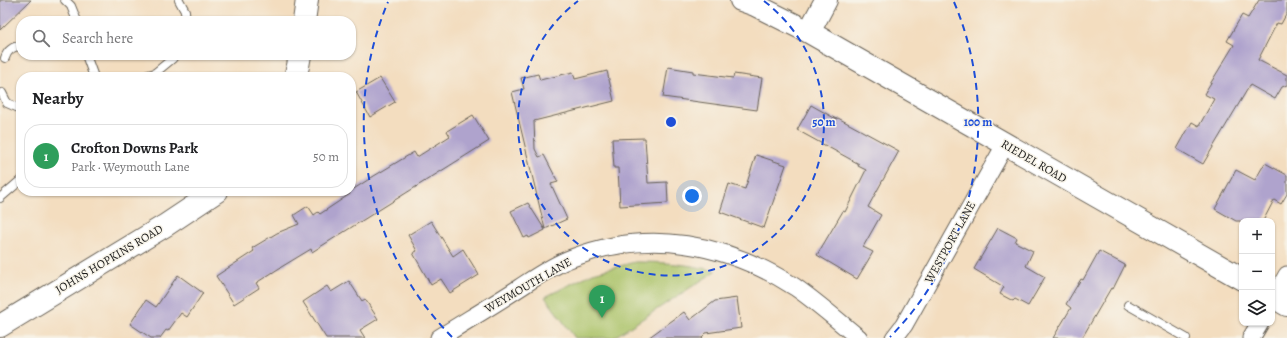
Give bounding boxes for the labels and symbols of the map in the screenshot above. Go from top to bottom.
text: 50 m [812,114,836,130]
text: 100 m [964,114,992,130]
centre of rings [664,115,678,129]
street label: RIEDEL ROAD [998,136,1070,186]
your location [682,186,702,206]
street label: WESTPORT LANE [920,198,979,287]
street label: JOHNS HOPKINS ROAD [52,221,166,297]
street label: WEYMOUTH LANE [481,254,574,317]
pin: 1 [589,285,615,318]

